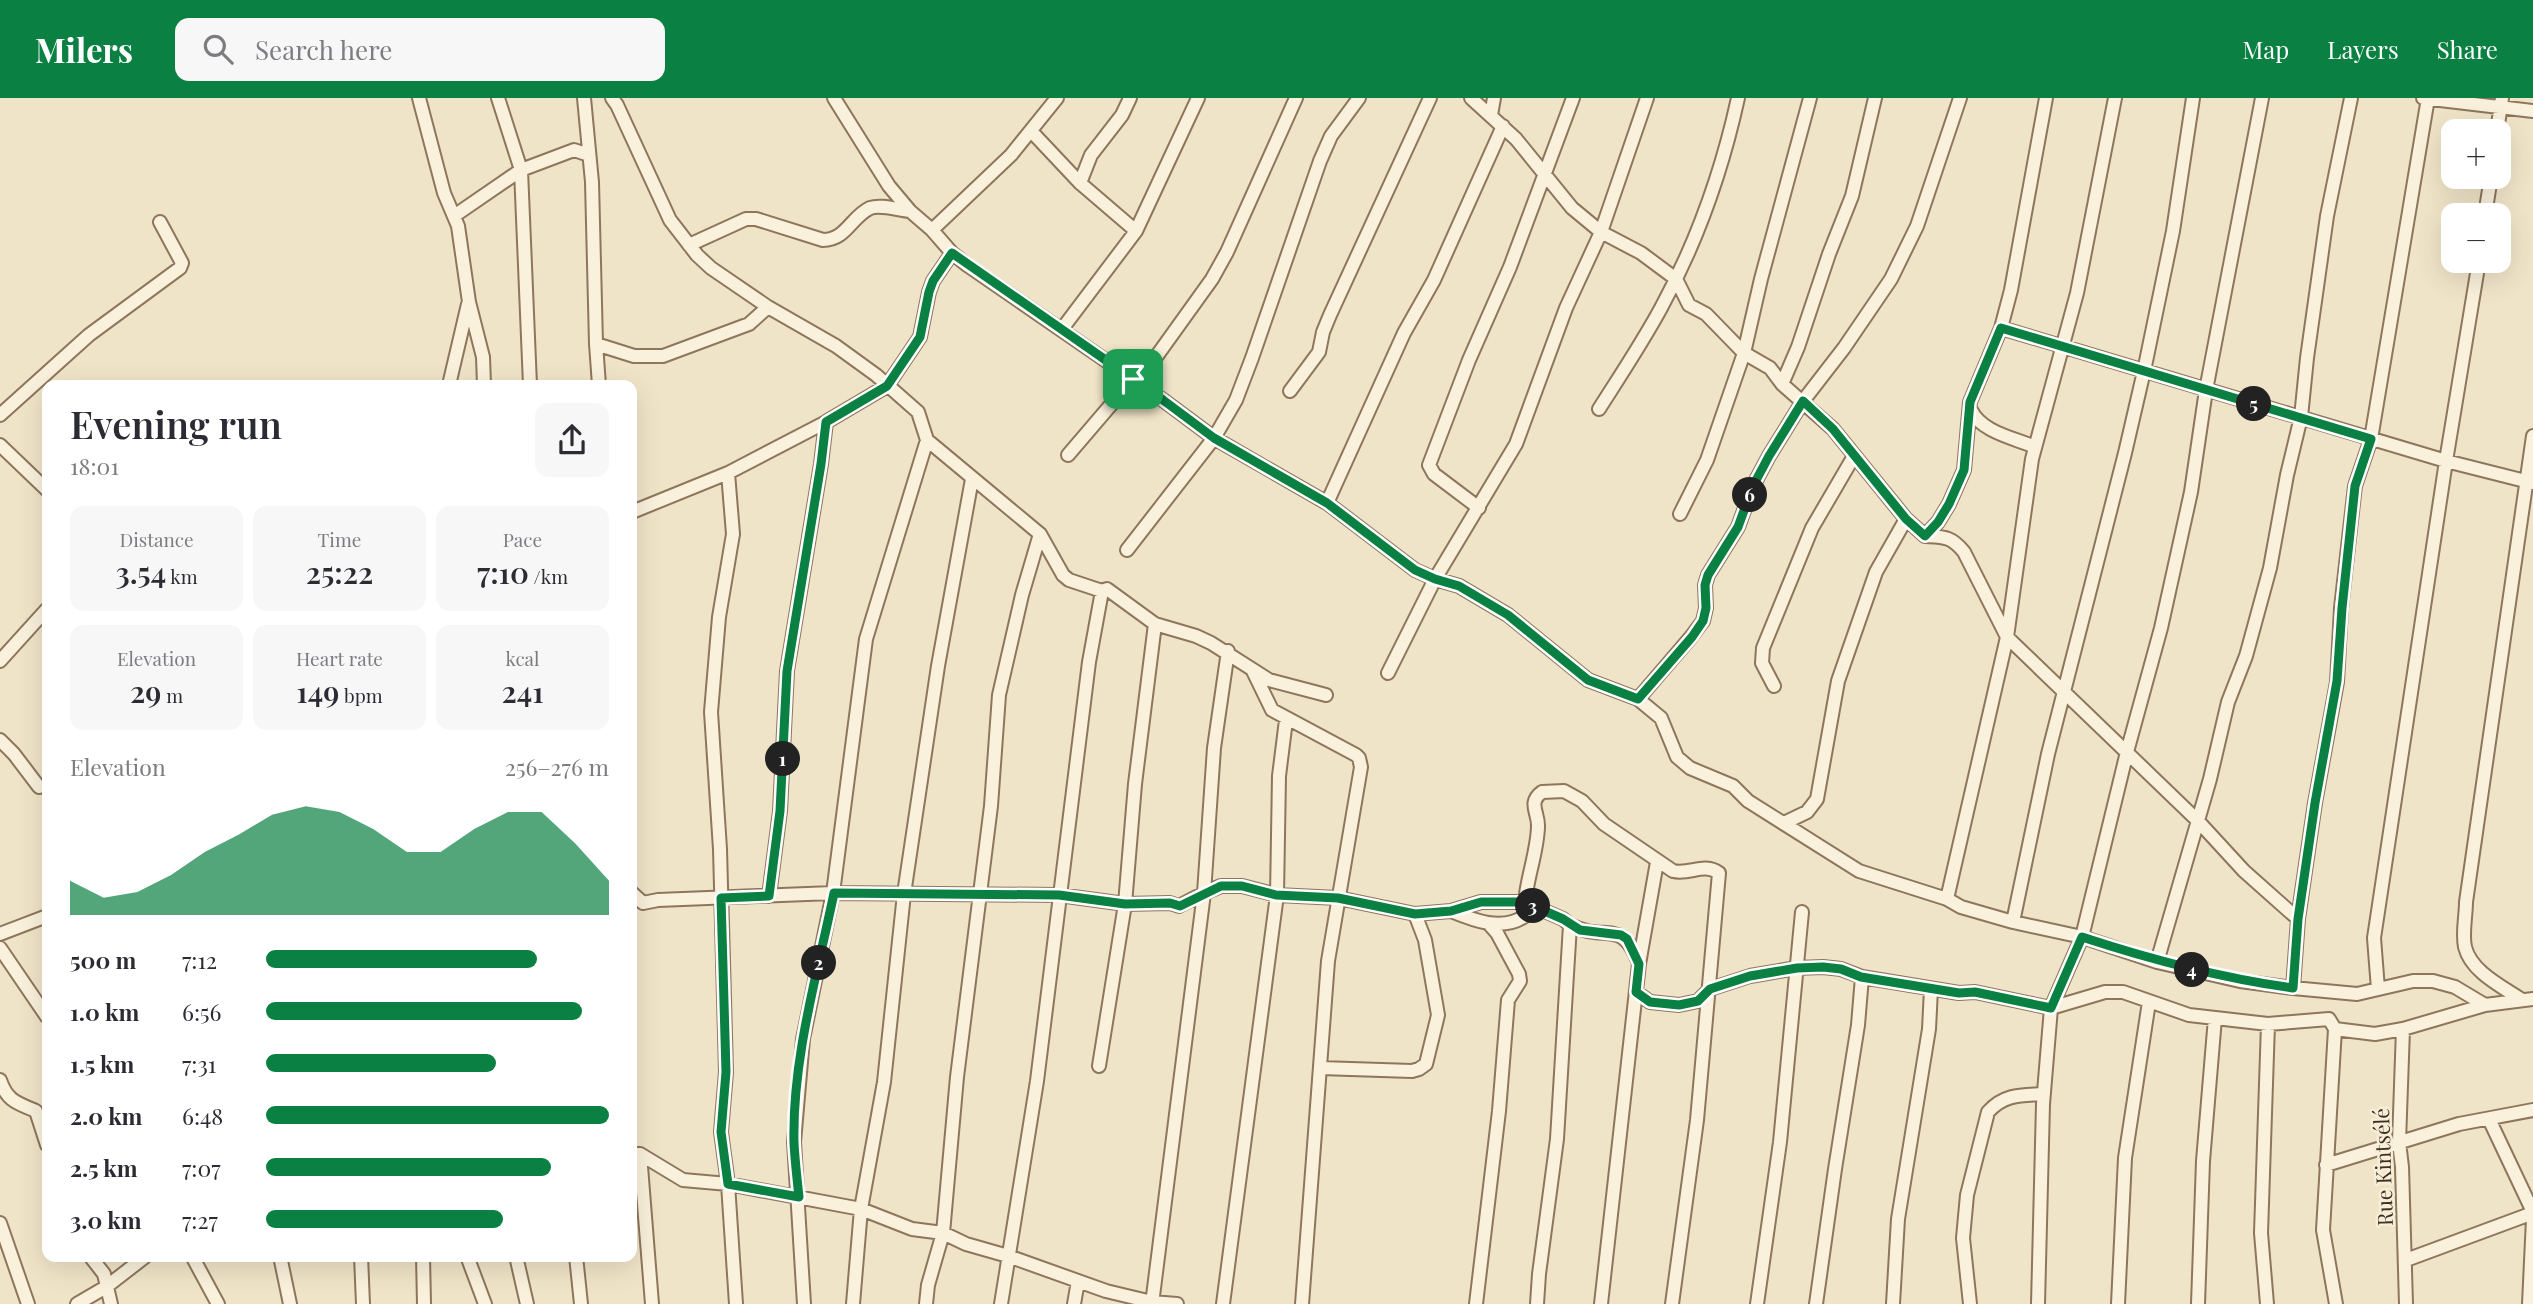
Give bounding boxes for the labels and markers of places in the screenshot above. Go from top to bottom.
pin [1103,349,1163,409]
pin: 5 [2236,386,2272,422]
pin: 6 [1732,478,1768,512]
pin: 1 [766,742,800,776]
pin: 3 [1516,888,1550,924]
pin: 2 [802,946,836,980]
pin: 4 [2174,952,2210,988]

